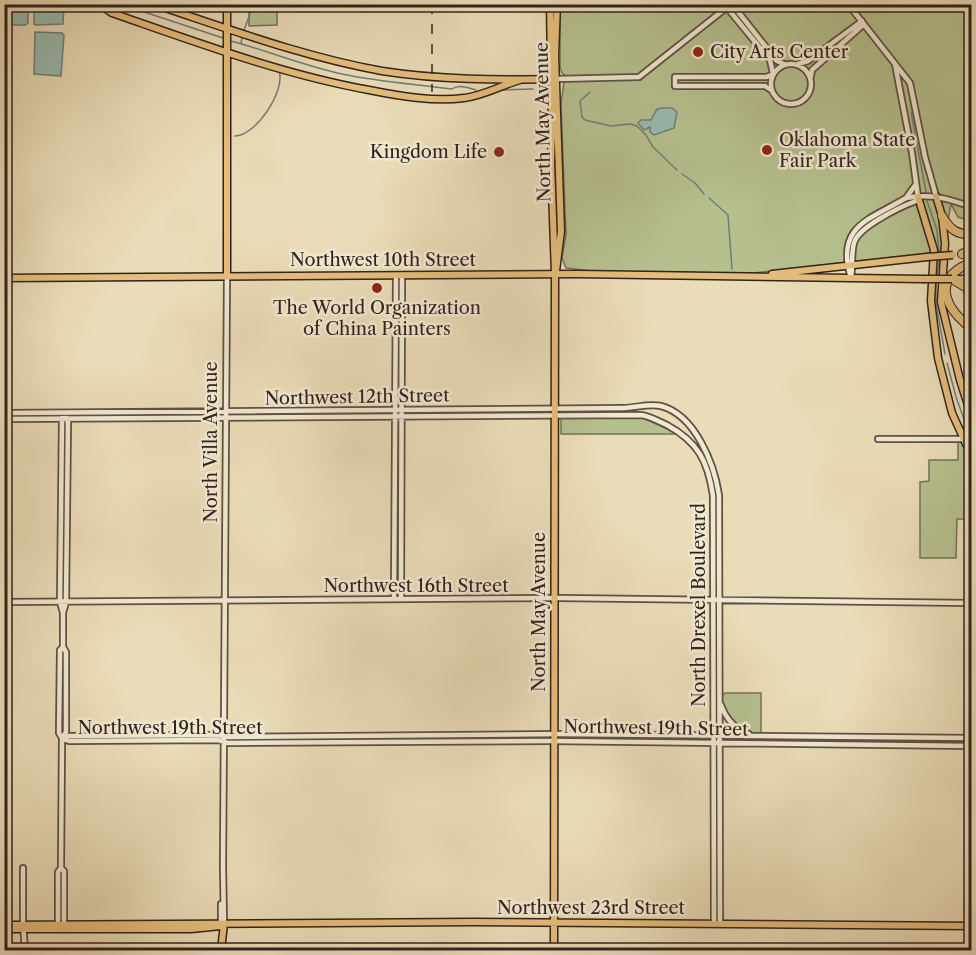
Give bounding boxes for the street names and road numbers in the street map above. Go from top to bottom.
street label: North May Avenue [531,42,555,202]
street label: Northwest 10th Street [290,249,477,271]
street label: North Villa Avenue [200,361,222,523]
street label: Northwest 12th Street [264,384,450,410]
street label: North Drexel Boulevard [688,503,710,707]
street label: North May Avenue [528,532,550,692]
street label: Northwest 16th Street [323,575,509,597]
street label: Northwest 19th Street [563,715,749,741]
street label: Northwest 19th Street [77,717,263,739]
street label: Northwest 23rd Street [497,897,686,919]

